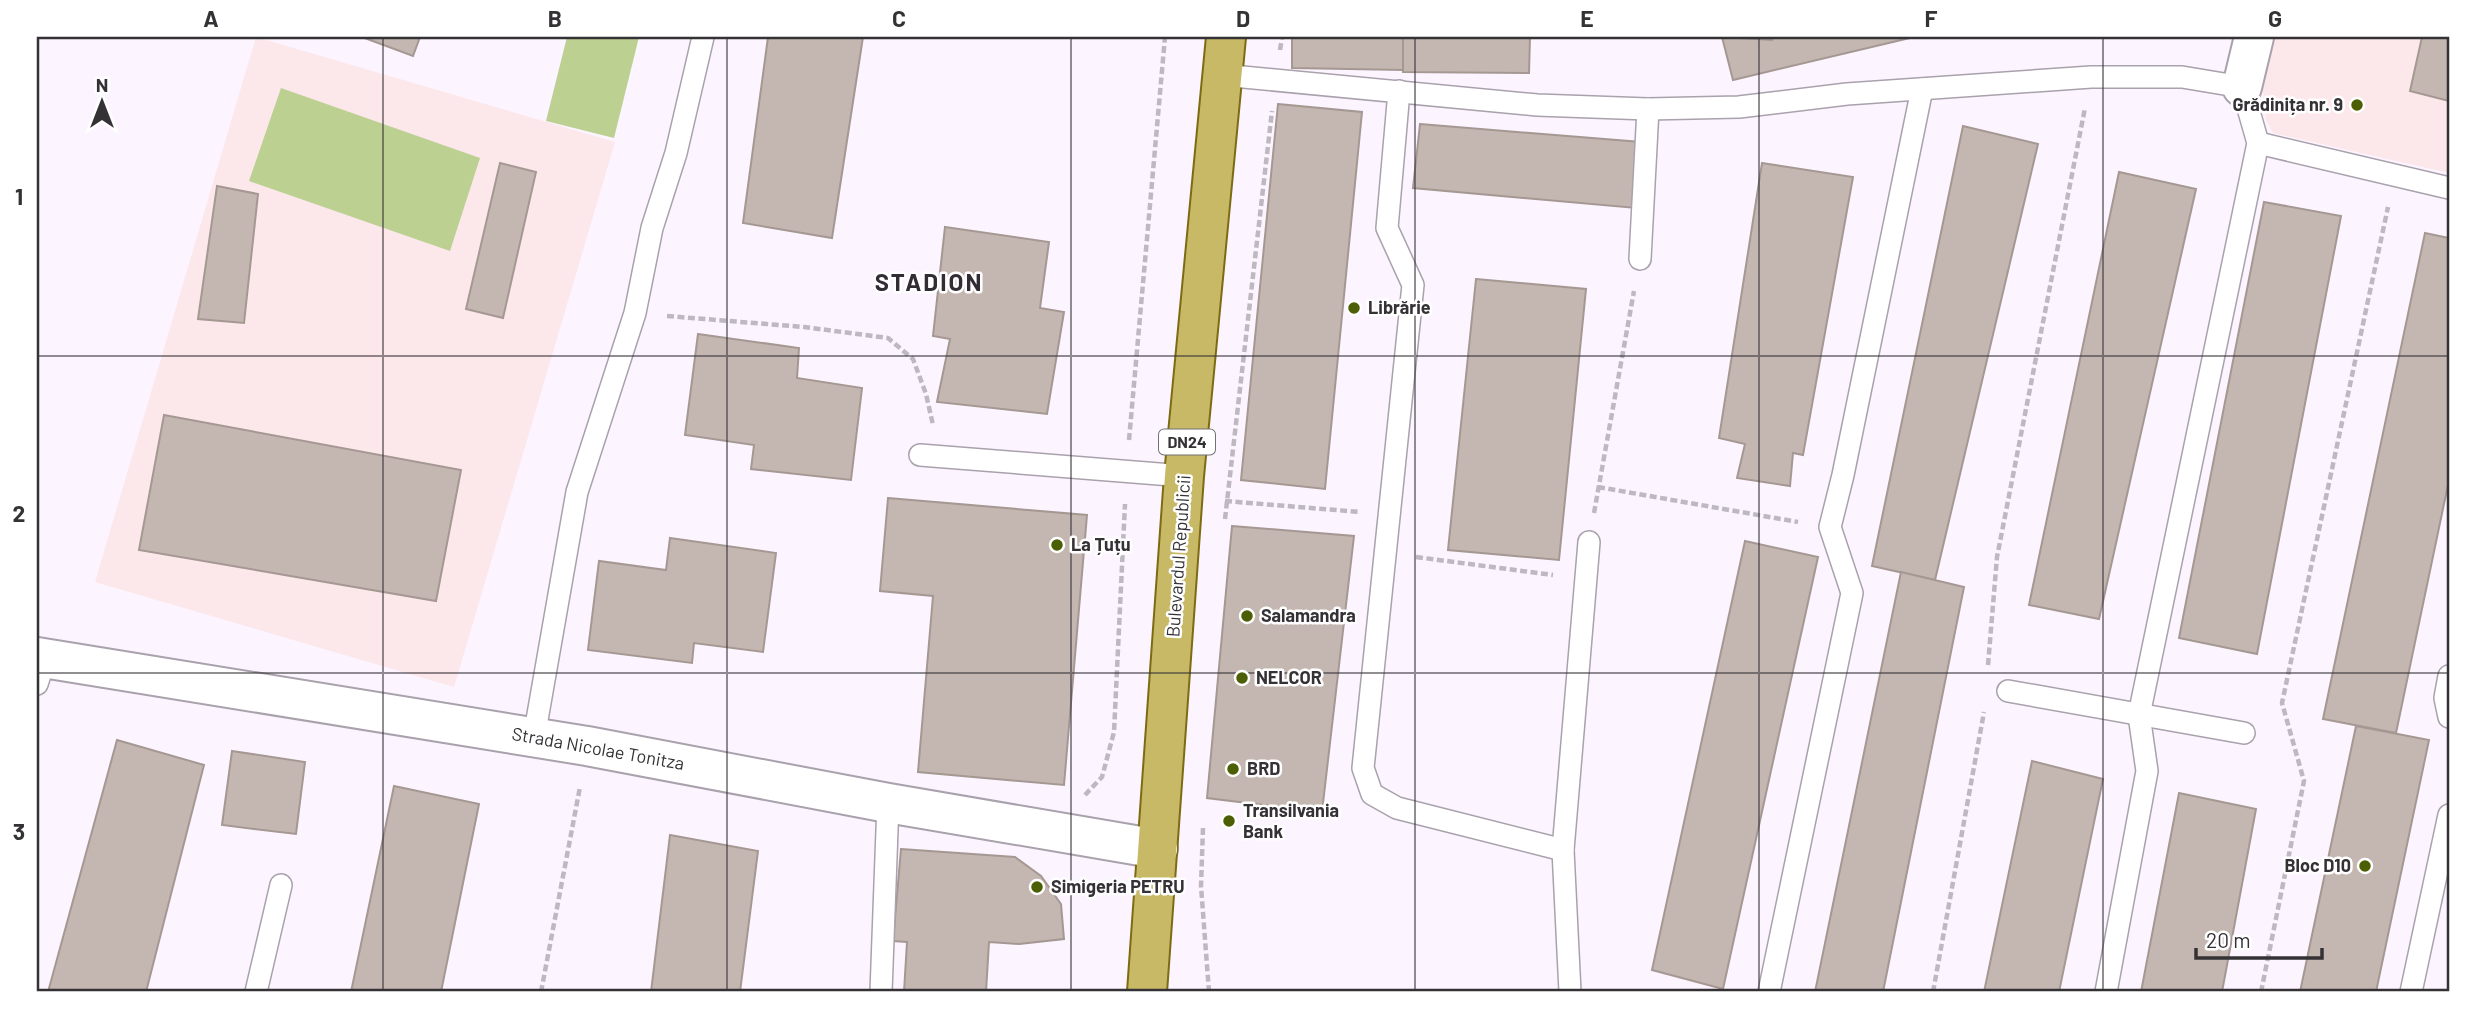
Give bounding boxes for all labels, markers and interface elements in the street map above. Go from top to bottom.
text: A [203,4,219,32]
text: B [548,4,562,32]
text: C [892,4,906,32]
text: D [1236,4,1250,32]
text: E [1580,4,1594,32]
text: F [1925,4,1938,32]
text: G [2268,4,2282,32]
north arrow [66,66,136,136]
text: N [96,73,108,96]
place label: Grădinița nr. 9 [2233,93,2343,115]
marker: Grădinița nr. 9 [2349,97,2365,113]
text: 1 [15,182,23,210]
district label: STADION [875,267,983,296]
place label: Librărie [1368,296,1431,318]
marker: Librărie [1346,300,1362,316]
road number: DN24 [1159,430,1215,454]
street label: Bulevardul Republicii [1161,474,1195,638]
text: 2 [13,499,25,527]
place label: La Țuțu [1071,533,1131,555]
marker: La Țuțu [1049,537,1065,553]
place label: Salamandra [1261,604,1356,626]
marker: Salamandra [1239,608,1255,624]
place label: NELCOR [1256,666,1322,688]
marker: NELCOR [1234,670,1250,686]
street label: Strada Nicolae Tonitza [510,722,686,774]
place label: BRD [1247,757,1280,779]
marker: BRD [1225,761,1241,777]
place label: Transilvania Bank [1243,799,1339,842]
marker: Transilvania Bank [1221,813,1237,829]
text: 3 [13,817,25,845]
place label: Bloc D10 [2284,854,2351,876]
marker: Bloc D10 [2357,858,2373,874]
place label: Simigeria PETRU [1051,875,1185,897]
marker: Simigeria PETRU [1029,879,1045,895]
scale bar [2196,917,2322,961]
text: 20 m [2206,927,2251,952]

